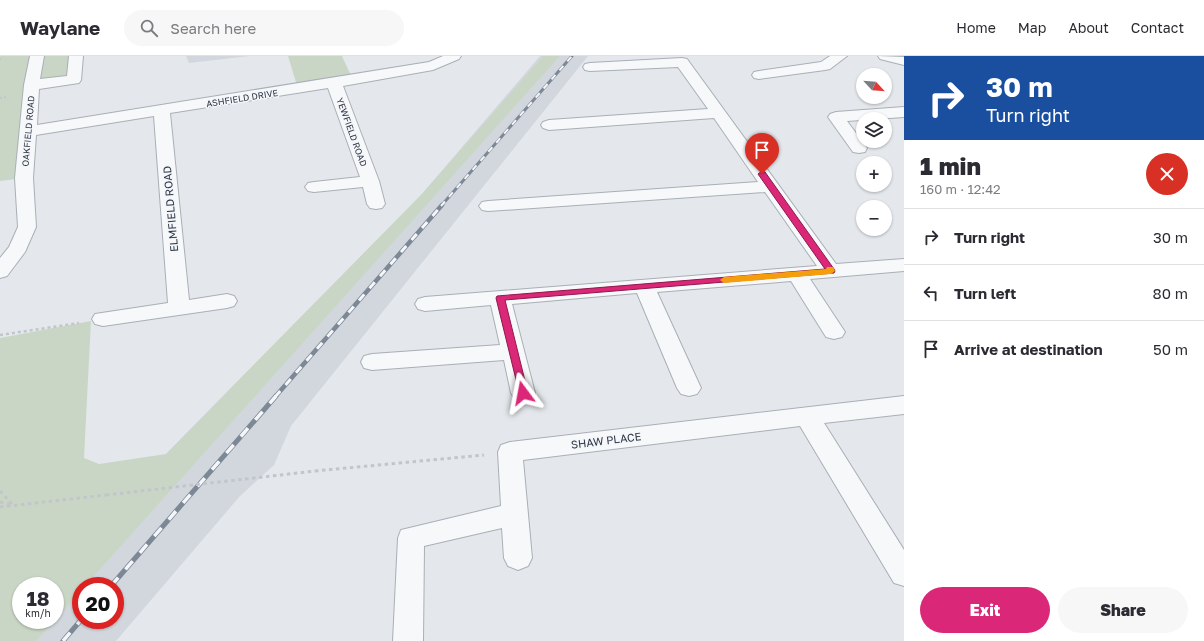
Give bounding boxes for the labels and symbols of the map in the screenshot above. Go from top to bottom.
north arrow [856,68,892,104]
street label: ASHFIELD DRIVE [205,87,279,109]
street label: OAKFIELD ROAD [19,95,37,167]
street label: YEWFIELD ROAD [334,96,370,168]
pin [745,133,779,174]
street label: ELMFIELD ROAD [160,165,180,253]
position arrow [502,372,544,414]
street label: SHAW PLACE [570,429,642,451]
speed limit sign: 20 [72,577,124,629]

